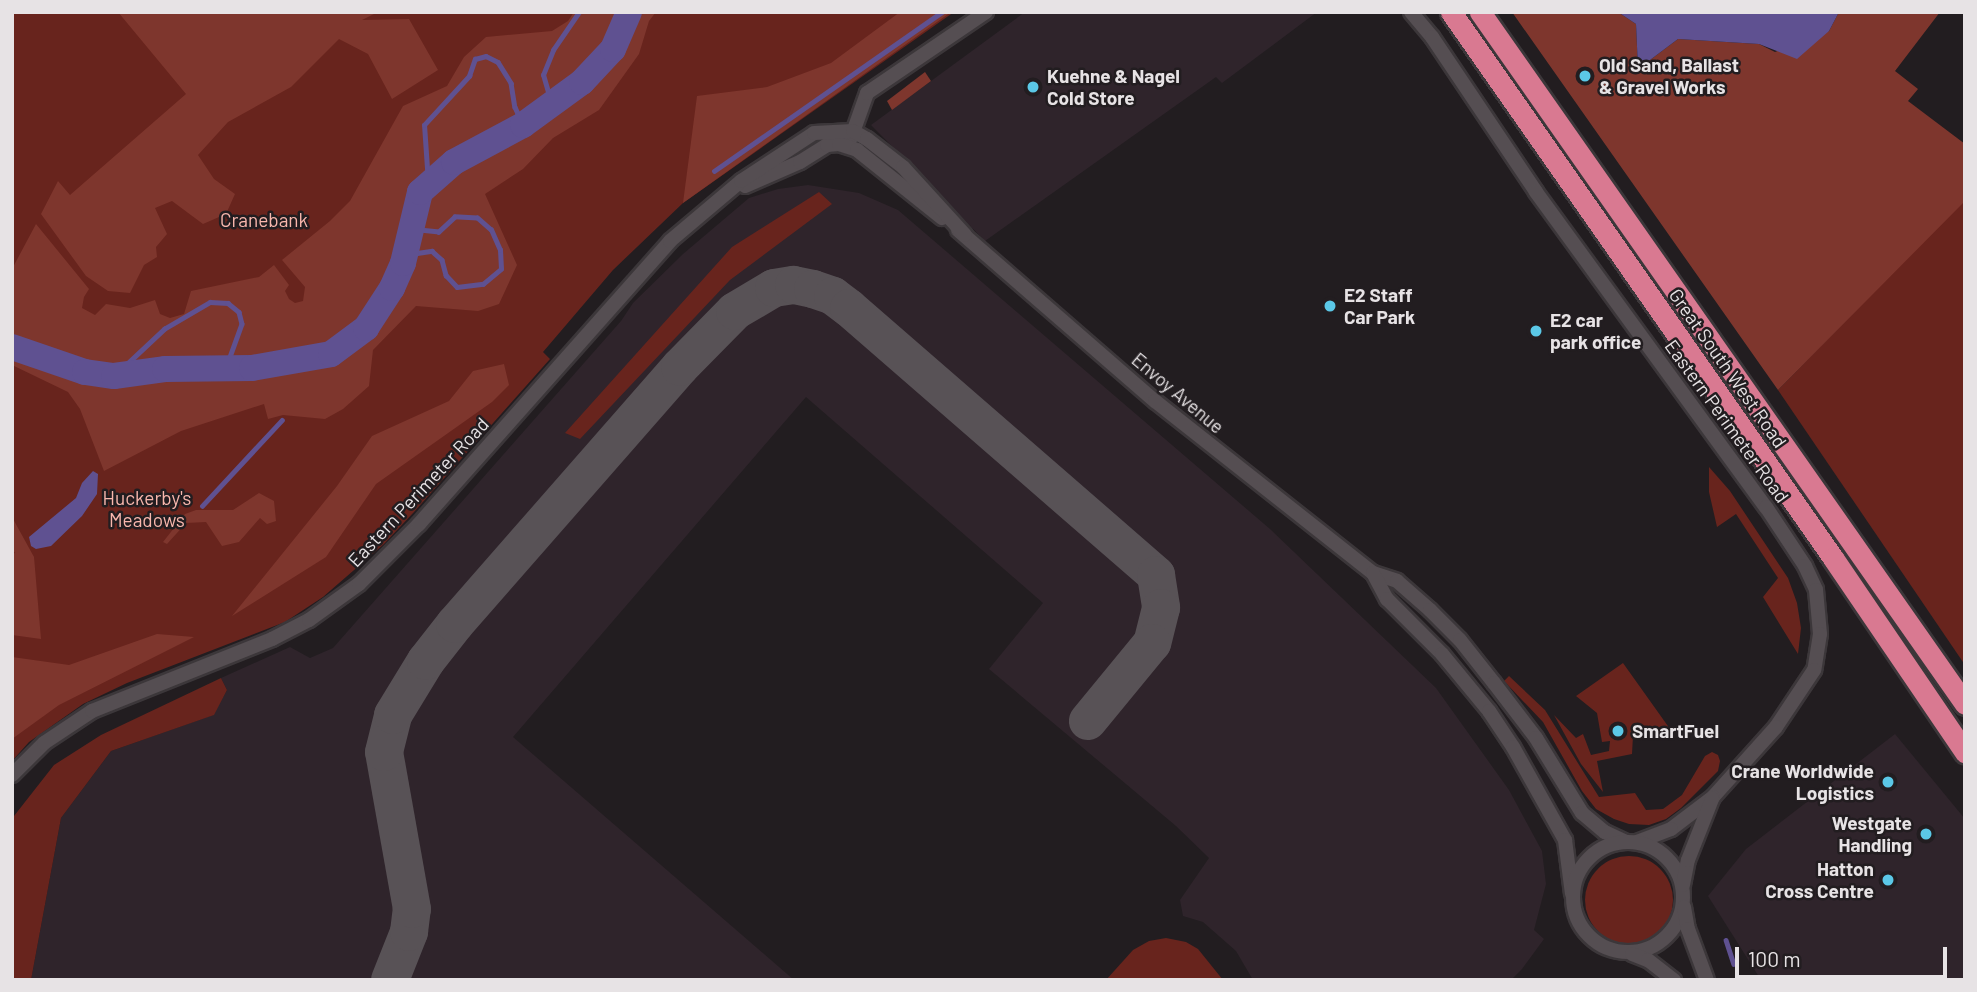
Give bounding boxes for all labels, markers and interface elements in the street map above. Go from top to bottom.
place label: Old Sand, Ballast & Gravel Works [1599,54,1739,98]
place label: Kuehne & Nagel Cold Store [1047,65,1180,109]
marker: Old Sand, Ballast & Gravel Works [1577,68,1593,84]
marker: Kuehne & Nagel Cold Store [1025,79,1041,95]
park label: Cranebank [220,209,308,231]
place label: E2 Staff Car Park [1344,284,1415,328]
street label: Great South West Road [1664,284,1792,452]
marker: E2 Staff Car Park [1322,298,1338,314]
place label: E2 car park office [1550,309,1641,353]
marker: E2 car park office [1528,323,1544,339]
street label: Eastern Perimeter Road [1660,335,1794,507]
street label: Envoy Avenue [1127,348,1229,438]
street label: Eastern Perimeter Road [343,413,493,571]
park label: Huckerby's Meadows [103,487,191,531]
place label: SmartFuel [1632,720,1719,742]
marker: SmartFuel [1610,723,1626,739]
place label: Crane Worldwide Logistics [1731,760,1874,804]
marker: Crane Worldwide Logistics [1880,774,1896,790]
place label: Westgate Handling [1832,812,1912,856]
marker: Westgate Handling [1918,826,1934,842]
place label: Hatton Cross Centre [1765,858,1874,902]
marker: Hatton Cross Centre [1880,872,1896,888]
scale bar [1739,932,1951,976]
text: 100 m [1748,946,1801,971]

